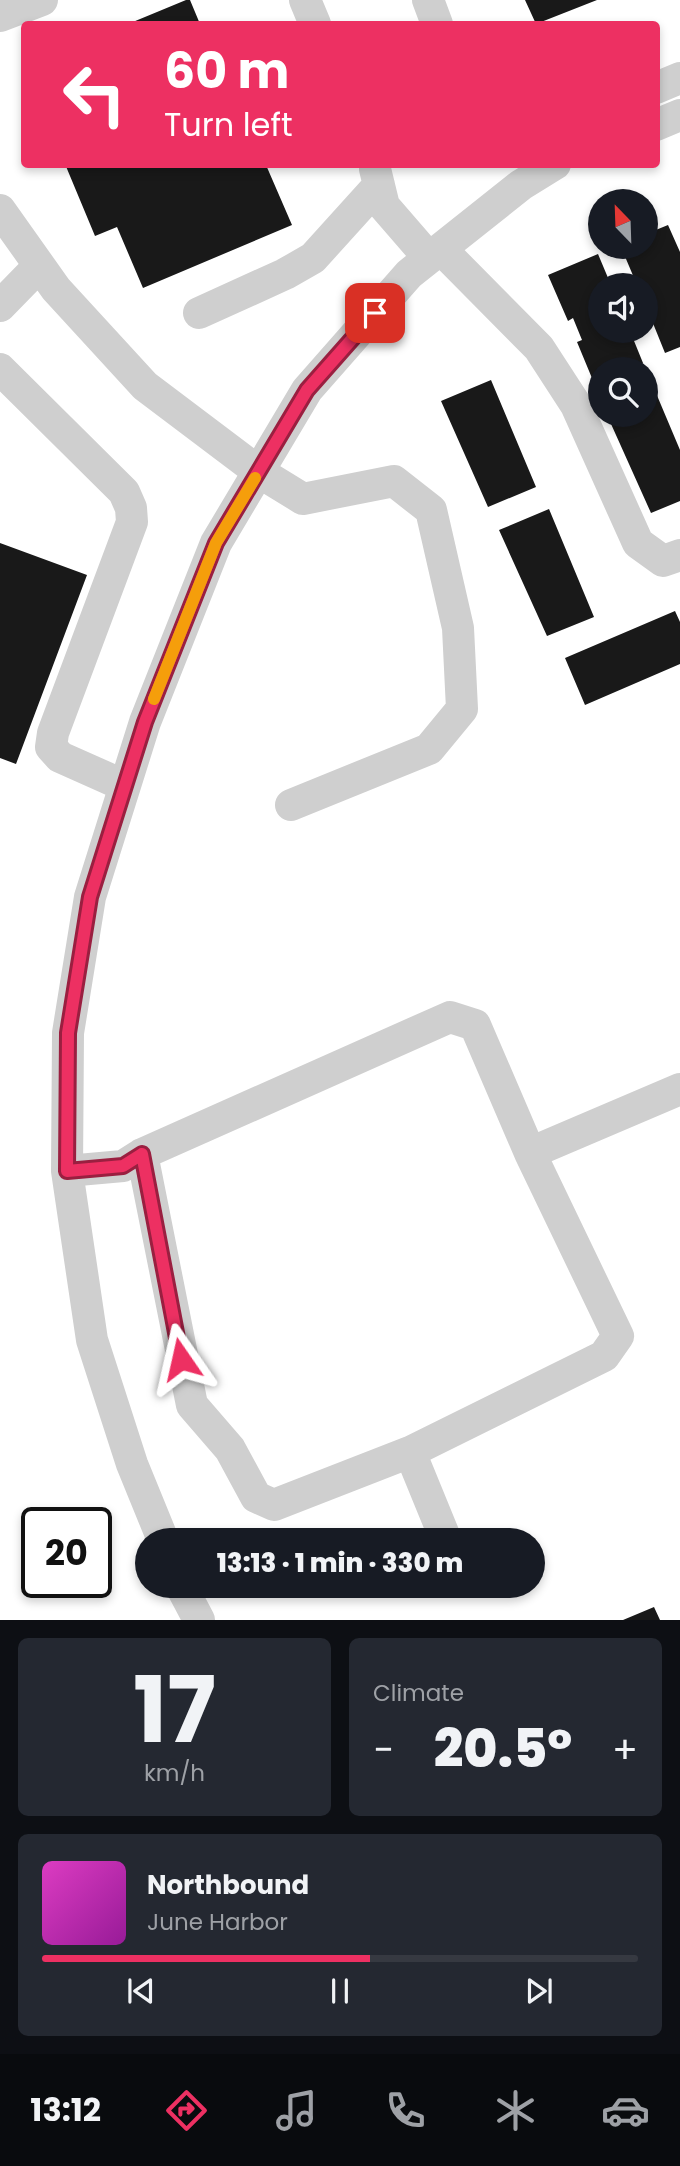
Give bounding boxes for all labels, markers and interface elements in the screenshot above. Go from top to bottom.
text: 60 m [164,37,289,105]
icon: left [49,49,140,140]
text: Turn left [164,102,293,147]
north arrow [588,189,658,259]
map controls [588,189,658,427]
button: sound [588,273,658,343]
pin [345,283,405,343]
icon: arrive [356,294,394,332]
button: search [588,357,658,427]
position arrow [144,1322,218,1396]
speed limit sign: 20 [21,1507,112,1598]
text: 13:13 · 1 min · 330 m [217,1545,463,1581]
text: 17 [133,1646,216,1774]
text: Climate [373,1677,464,1709]
text: 20.5° [434,1712,572,1785]
text: − [373,1723,394,1776]
text: + [612,1723,638,1776]
text: km/h [144,1757,205,1789]
text: Northbound [147,1867,309,1903]
text: June Harbor [147,1906,288,1938]
icon: previous [122,1972,160,2010]
icon: pause [321,1972,359,2010]
icon: next [520,1972,558,2010]
icon: directions [162,2086,211,2135]
icon: music [272,2086,321,2135]
icon: phone [381,2086,430,2135]
icon: climate [491,2086,540,2135]
icon: car [601,2086,650,2135]
text: 13:12 [30,2087,101,2132]

